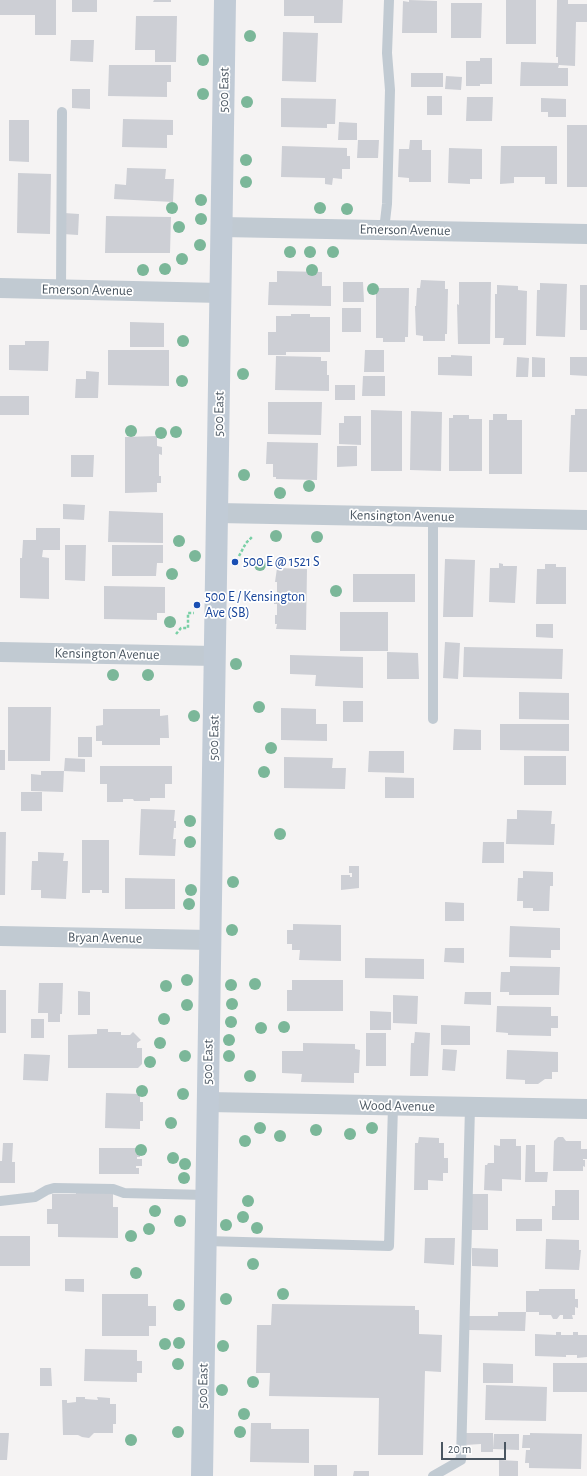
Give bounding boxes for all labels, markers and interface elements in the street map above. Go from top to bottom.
street label: 500 East [215,67,233,113]
street label: Emerson Avenue [359,221,451,239]
street label: Emerson Avenue [41,281,133,299]
street label: 500 East [210,391,228,437]
street label: Kensington Avenue [349,507,455,525]
place label: 500 E @ 1521 S [243,554,320,570]
marker: 500 E @ 1521 S [230,557,240,567]
place label: 500 E / Kensington Ave (SB) [205,589,305,622]
marker: 500 E / Kensington Ave (SB) [192,600,202,610]
street label: Kensington Avenue [54,645,160,663]
street label: 500 East [205,715,223,761]
street label: Bryan Avenue [68,929,142,947]
street label: 500 East [199,1039,217,1085]
street label: Wood Avenue [359,1097,435,1115]
street label: 500 East [194,1363,212,1409]
scale bar [443,1434,508,1460]
text: 20 m [448,1443,471,1455]

